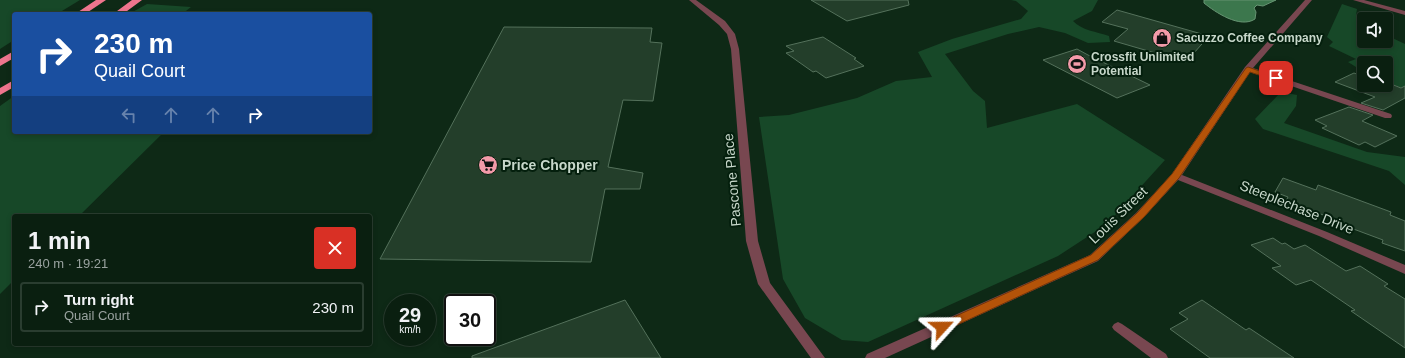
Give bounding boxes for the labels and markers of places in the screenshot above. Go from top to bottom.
shop icon: Sacuzzo Coffee Company [1151,27,1173,49]
place label: Sacuzzo Coffee Company [1176,31,1323,45]
place label: Crossfit Unlimited Potential [1091,50,1194,78]
sports icon: Crossfit Unlimited Potential [1066,53,1088,75]
pin [1259,61,1293,95]
supermarket icon: Price Chopper [477,154,499,176]
place label: Price Chopper [502,157,598,173]

